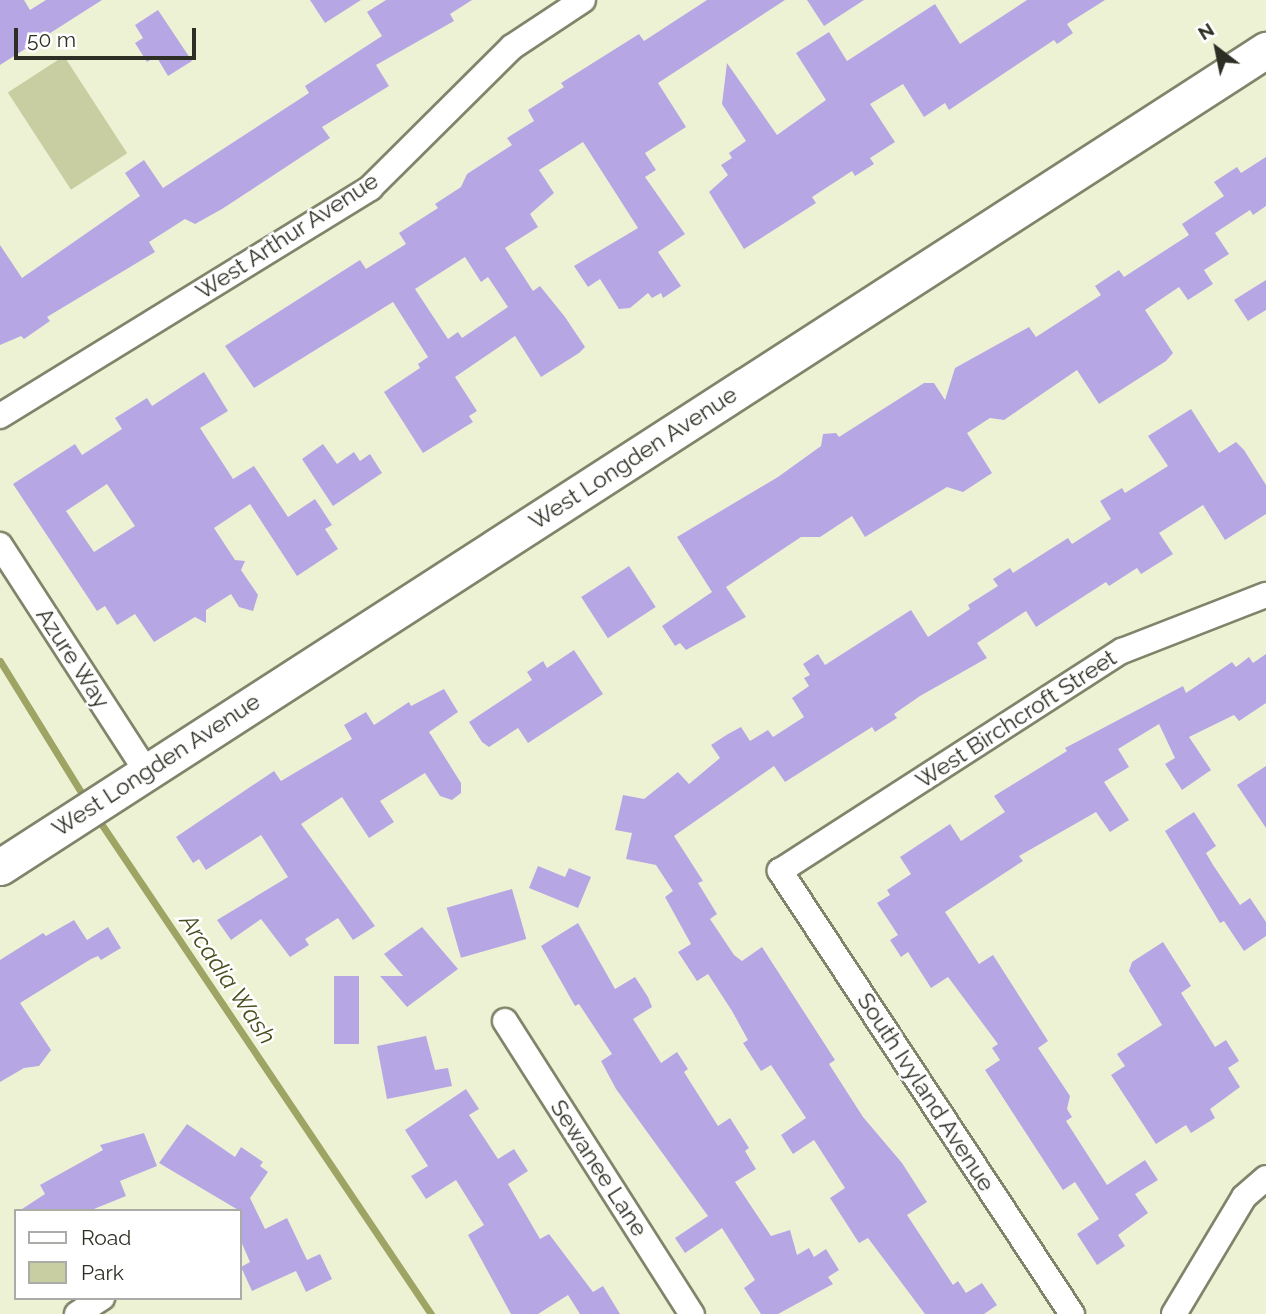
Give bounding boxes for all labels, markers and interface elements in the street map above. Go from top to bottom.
scale bar [18,14,200,58]
north arrow [1182,14,1252,84]
text: N [1194,18,1218,44]
text: 50 m [27,27,76,52]
street label: West Arthur Avenue [190,166,384,306]
street label: West Longden Avenue [524,380,742,536]
street label: Azure Way [30,602,116,714]
street label: West Birchcroft Street [911,644,1121,794]
street label: West Longden Avenue [47,687,265,843]
water label: Arcadia Wash [174,908,282,1050]
street label: South Ivyland Avenue [851,987,1001,1197]
street label: Sewanee Lane [545,1095,653,1241]
legend [14,1209,242,1300]
text: Road [81,1225,131,1250]
text: Park [81,1260,124,1285]

